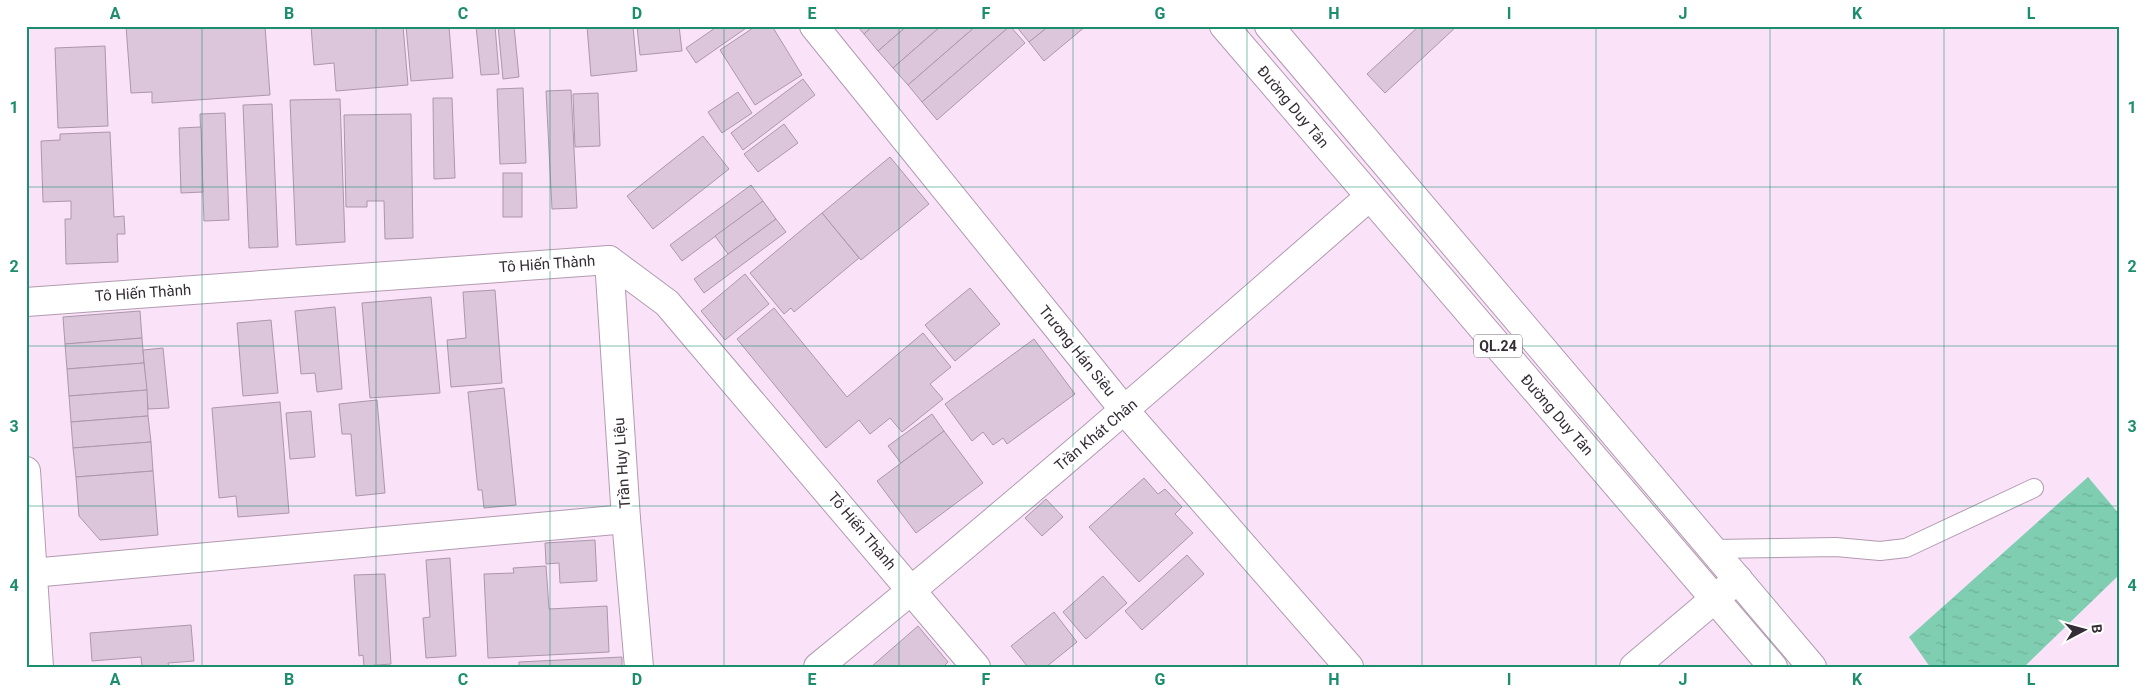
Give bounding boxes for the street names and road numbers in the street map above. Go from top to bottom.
street label: Đường Duy Tân [1253,62,1333,152]
street label: Tô Hiến Thành [498,252,596,276]
street label: Tô Hiến Thành [94,281,192,305]
street label: Trương Hán Siêu [1035,302,1119,400]
road number: QL.24 [1474,334,1522,358]
street label: Đường Duy Tân [1517,371,1597,459]
street label: Trần Khát Chân [1051,395,1141,475]
street label: Trần Huy Liệu [610,417,634,509]
street label: Tô Hiến Thành [824,488,900,574]

